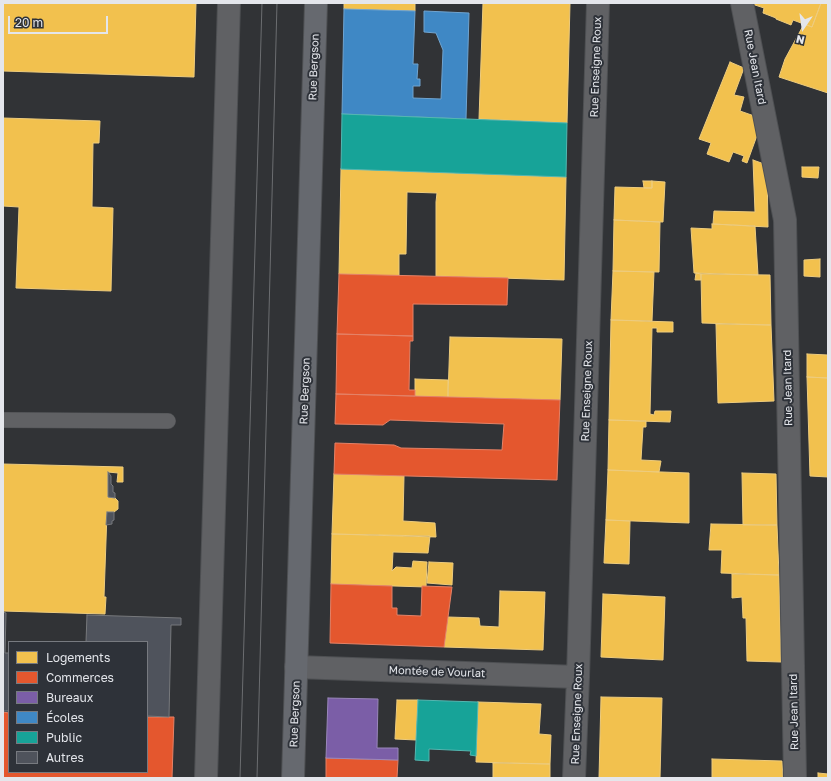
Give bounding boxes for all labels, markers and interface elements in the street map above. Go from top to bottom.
scale bar [10,8,110,34]
north arrow [783,8,823,48]
text: 20 m [15,15,43,30]
street label: Rue Enseigne Roux [588,16,604,118]
street label: Rue Jean Itard [741,28,769,106]
street label: Rue Bergson [306,33,322,101]
text: N [795,33,806,47]
street label: Rue Enseigne Roux [579,340,595,442]
street label: Rue Jean Itard [781,350,795,426]
street label: Rue Bergson [297,357,313,425]
legend [8,641,148,773]
text: Logements [46,650,110,665]
street label: Rue Enseigne Roux [569,663,585,765]
street label: Montée de Vourlat [388,664,486,680]
text: Commerces [46,670,114,685]
street label: Rue Jean Itard [787,674,801,750]
street label: Rue Bergson [287,680,303,748]
text: Bureaux [46,690,93,705]
text: Écoles [46,710,84,725]
text: Public [46,730,82,745]
text: Autres [46,750,84,765]

